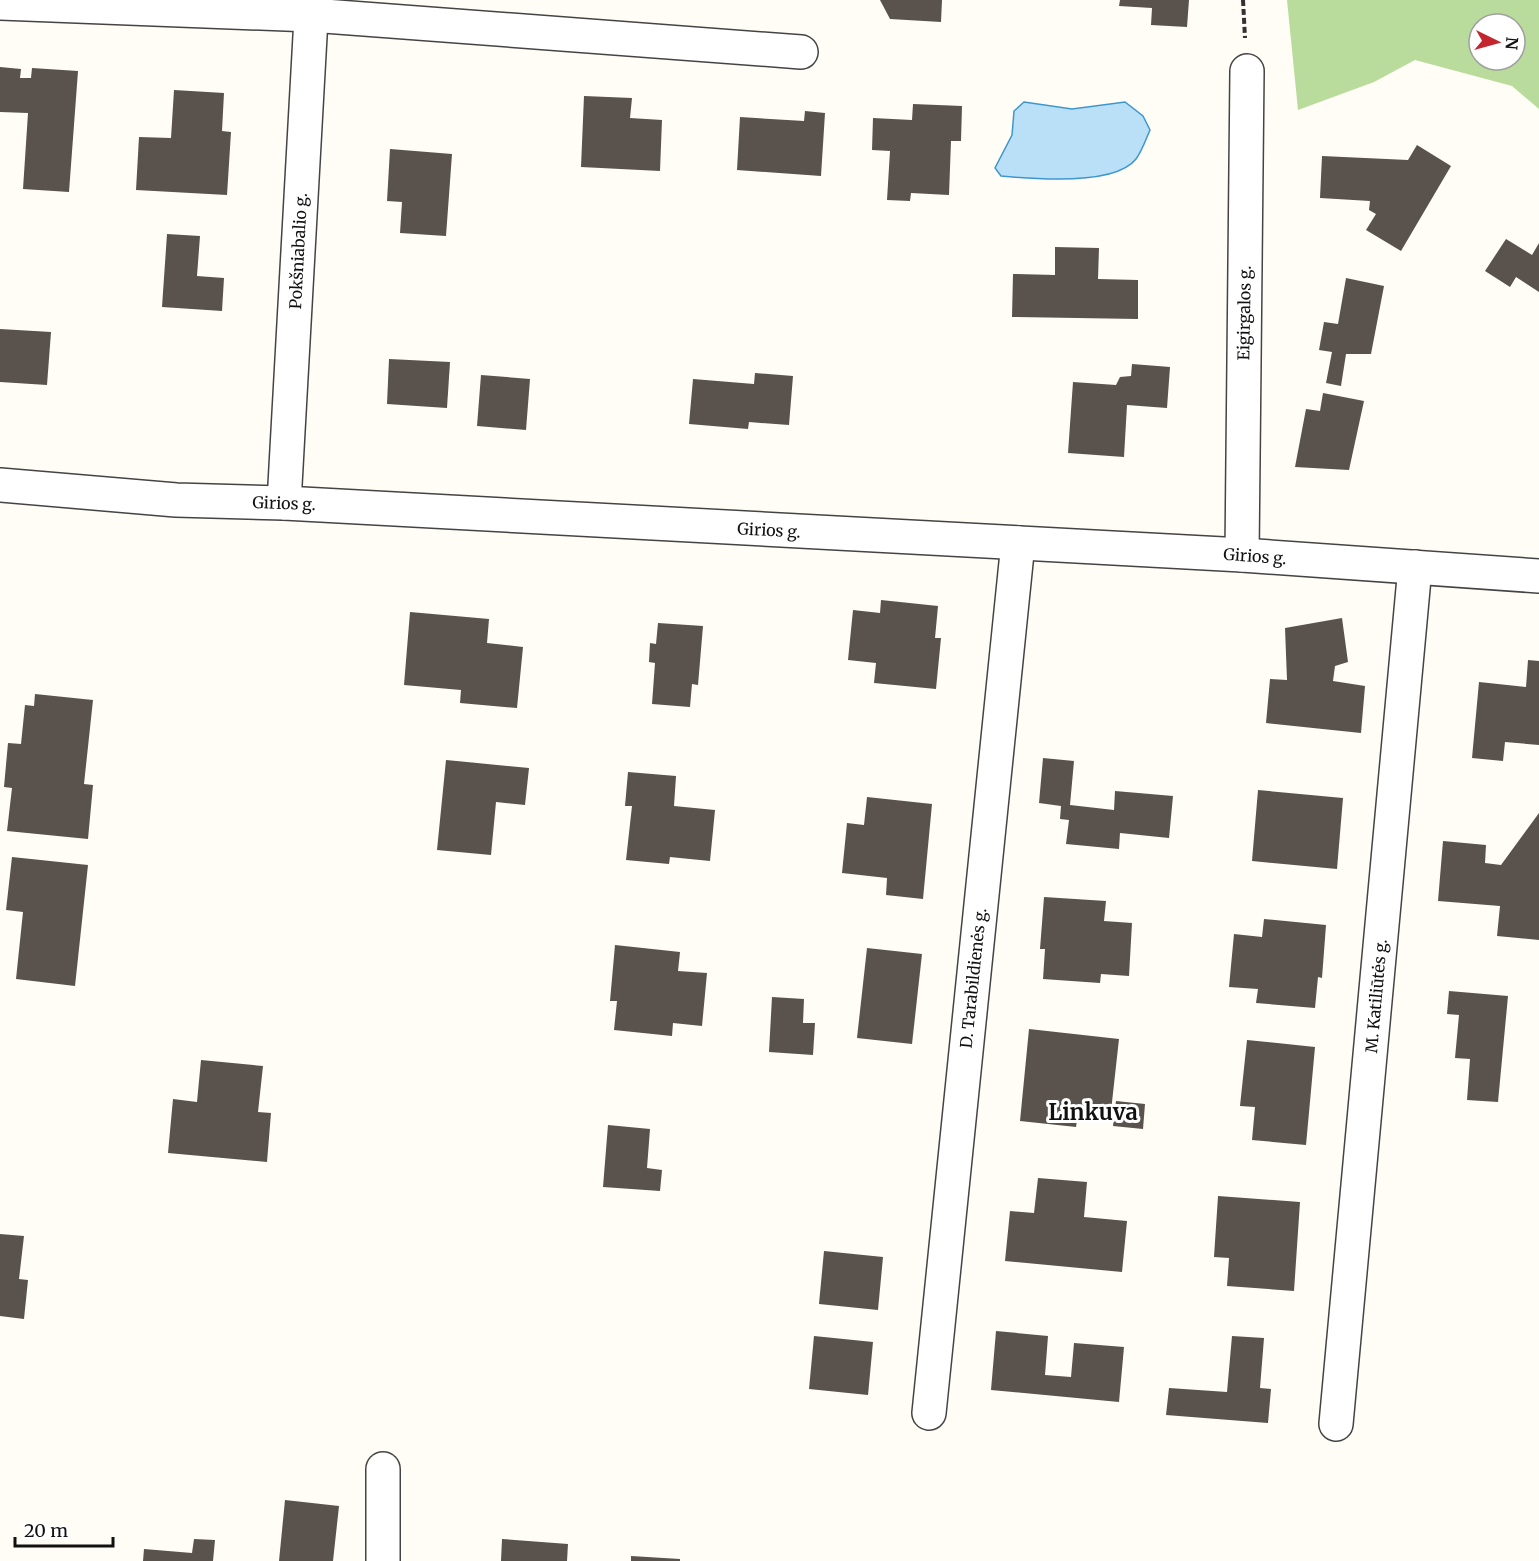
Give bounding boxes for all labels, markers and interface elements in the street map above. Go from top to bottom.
north arrow [1467,12,1527,72]
text: N [1501,36,1522,51]
street label: Pokšniabalio g. [285,192,311,310]
street label: Eigirgalos g. [1233,265,1255,361]
street label: Girios g. [252,492,316,514]
street label: Girios g. [737,518,801,542]
street label: Girios g. [1223,544,1287,568]
street label: D. Tarabildienės g. [956,907,990,1049]
street label: M. Katiliūtės g. [1361,938,1391,1054]
district label: Linkuva [1048,1098,1138,1126]
scale bar [15,1510,112,1548]
text: 20 m [24,1519,68,1542]

